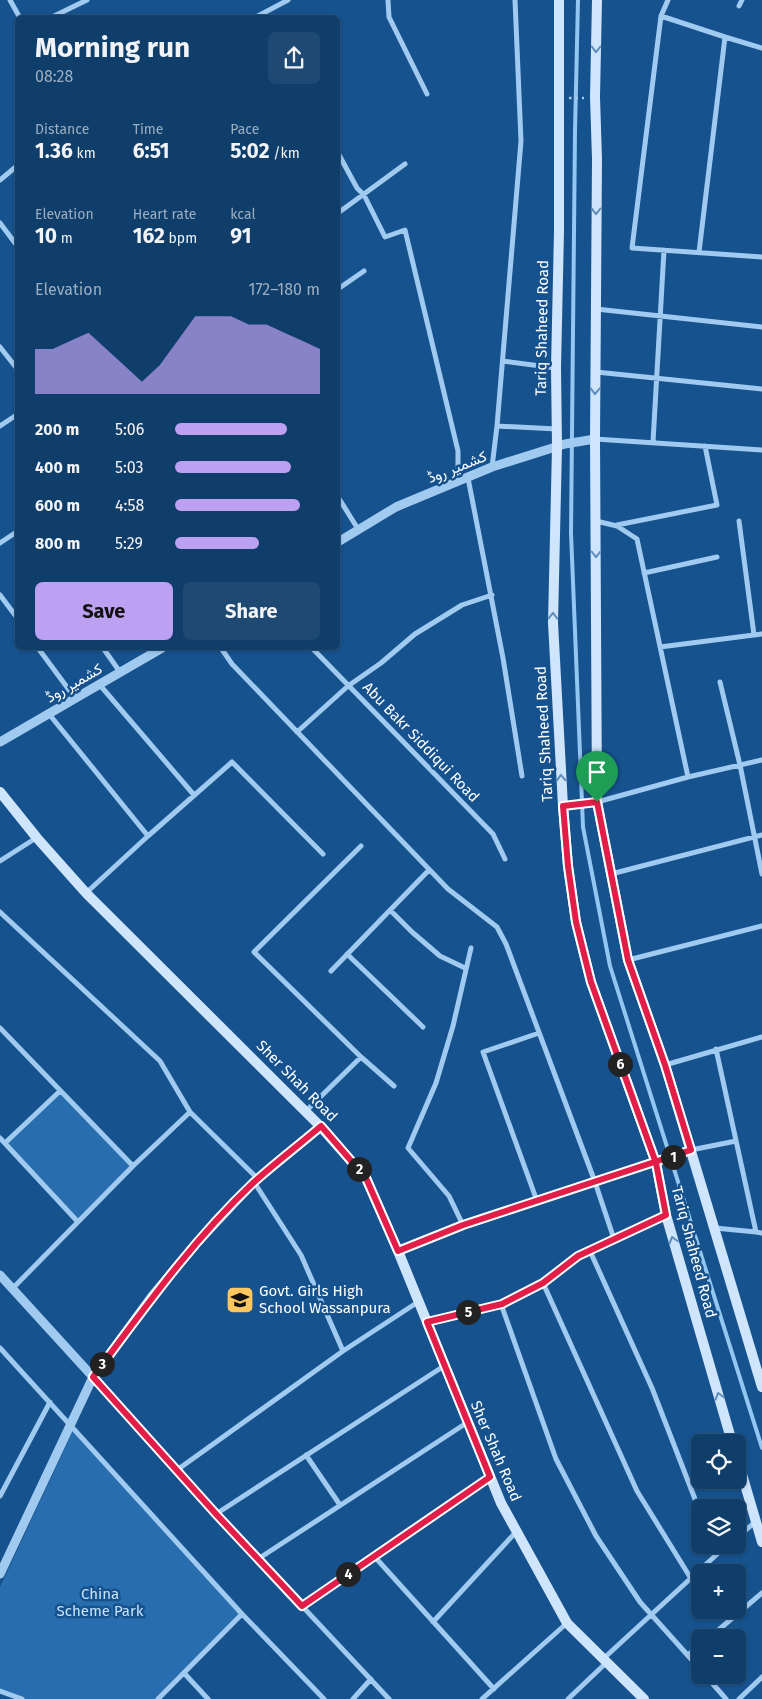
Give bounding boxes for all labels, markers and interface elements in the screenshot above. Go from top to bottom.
text: Morning run [35,31,190,64]
button: share [268,32,320,84]
one-way arrow [591,45,601,53]
text: 08:28 [35,67,73,86]
text: Distance [35,121,89,138]
text: Time [133,121,163,138]
text: Pace [230,121,259,138]
text: 1.36 [35,138,73,164]
text: 6:51 [133,138,170,164]
text: 5:02 [230,138,270,164]
text: km [73,145,96,162]
text: /km [270,145,300,162]
text: Elevation [35,206,94,223]
text: Heart rate [133,206,196,223]
text: kcal [230,206,256,223]
one-way arrow [591,208,601,215]
text: 10 [35,223,57,249]
text: 162 [133,223,165,249]
text: 91 [230,223,251,249]
text: m [57,230,73,247]
text: bpm [165,230,197,247]
street label: Tariq Shaheed Road [532,260,552,396]
text: Elevation [35,280,102,299]
text: 172–180 m [248,280,320,299]
one-way arrow [590,388,600,395]
text: 200 m [35,420,79,439]
text: 5:06 [115,420,144,439]
street label: کشمیر روڈ [425,447,490,487]
text: 400 m [35,458,80,477]
text: 5:03 [115,458,144,477]
text: 600 m [35,496,80,515]
text: 4:58 [115,496,144,515]
text: 800 m [35,534,80,553]
text: 5:29 [115,534,143,553]
one-way arrow [591,550,601,558]
button: Save [35,582,173,640]
button: Share [183,582,320,640]
one-way arrow [548,612,558,620]
street label: کشمیر روڈ [42,659,106,706]
street label: Tariq Shaheed Road [531,666,557,802]
street label: Abu Bakr Siddiqui Road [359,678,483,806]
pin [576,751,618,802]
icon: arrive [583,758,611,786]
one-way arrow [556,774,567,782]
street label: Sher Shah Road [253,1037,341,1125]
pin: 6 [608,1052,632,1076]
text: 6 [617,1056,624,1073]
pin: 1 [660,1144,686,1170]
text: 1 [670,1149,677,1166]
pin: 2 [346,1156,372,1182]
text: 2 [356,1161,363,1178]
street label: Tariq Shaheed Road [668,1184,720,1320]
one-way arrow [669,1236,679,1244]
place label: Govt. Girls High School Wassanpura [259,1282,391,1317]
school or university icon: Govt. Girls High School Wassanpura [225,1285,255,1315]
pin: 5 [456,1300,480,1324]
text: 5 [465,1304,472,1321]
pin: 3 [90,1352,114,1376]
text: 3 [99,1356,106,1373]
one-way arrow [714,1392,724,1400]
street label: Sher Shah Road [467,1398,525,1504]
map controls [691,1434,746,1684]
button: locate [691,1434,746,1489]
button: layers [691,1499,746,1554]
pin: 4 [336,1562,360,1586]
button: + [691,1564,746,1619]
text: 4 [345,1566,352,1583]
park label: China Scheme Park [57,1585,144,1620]
button: − [691,1629,746,1684]

